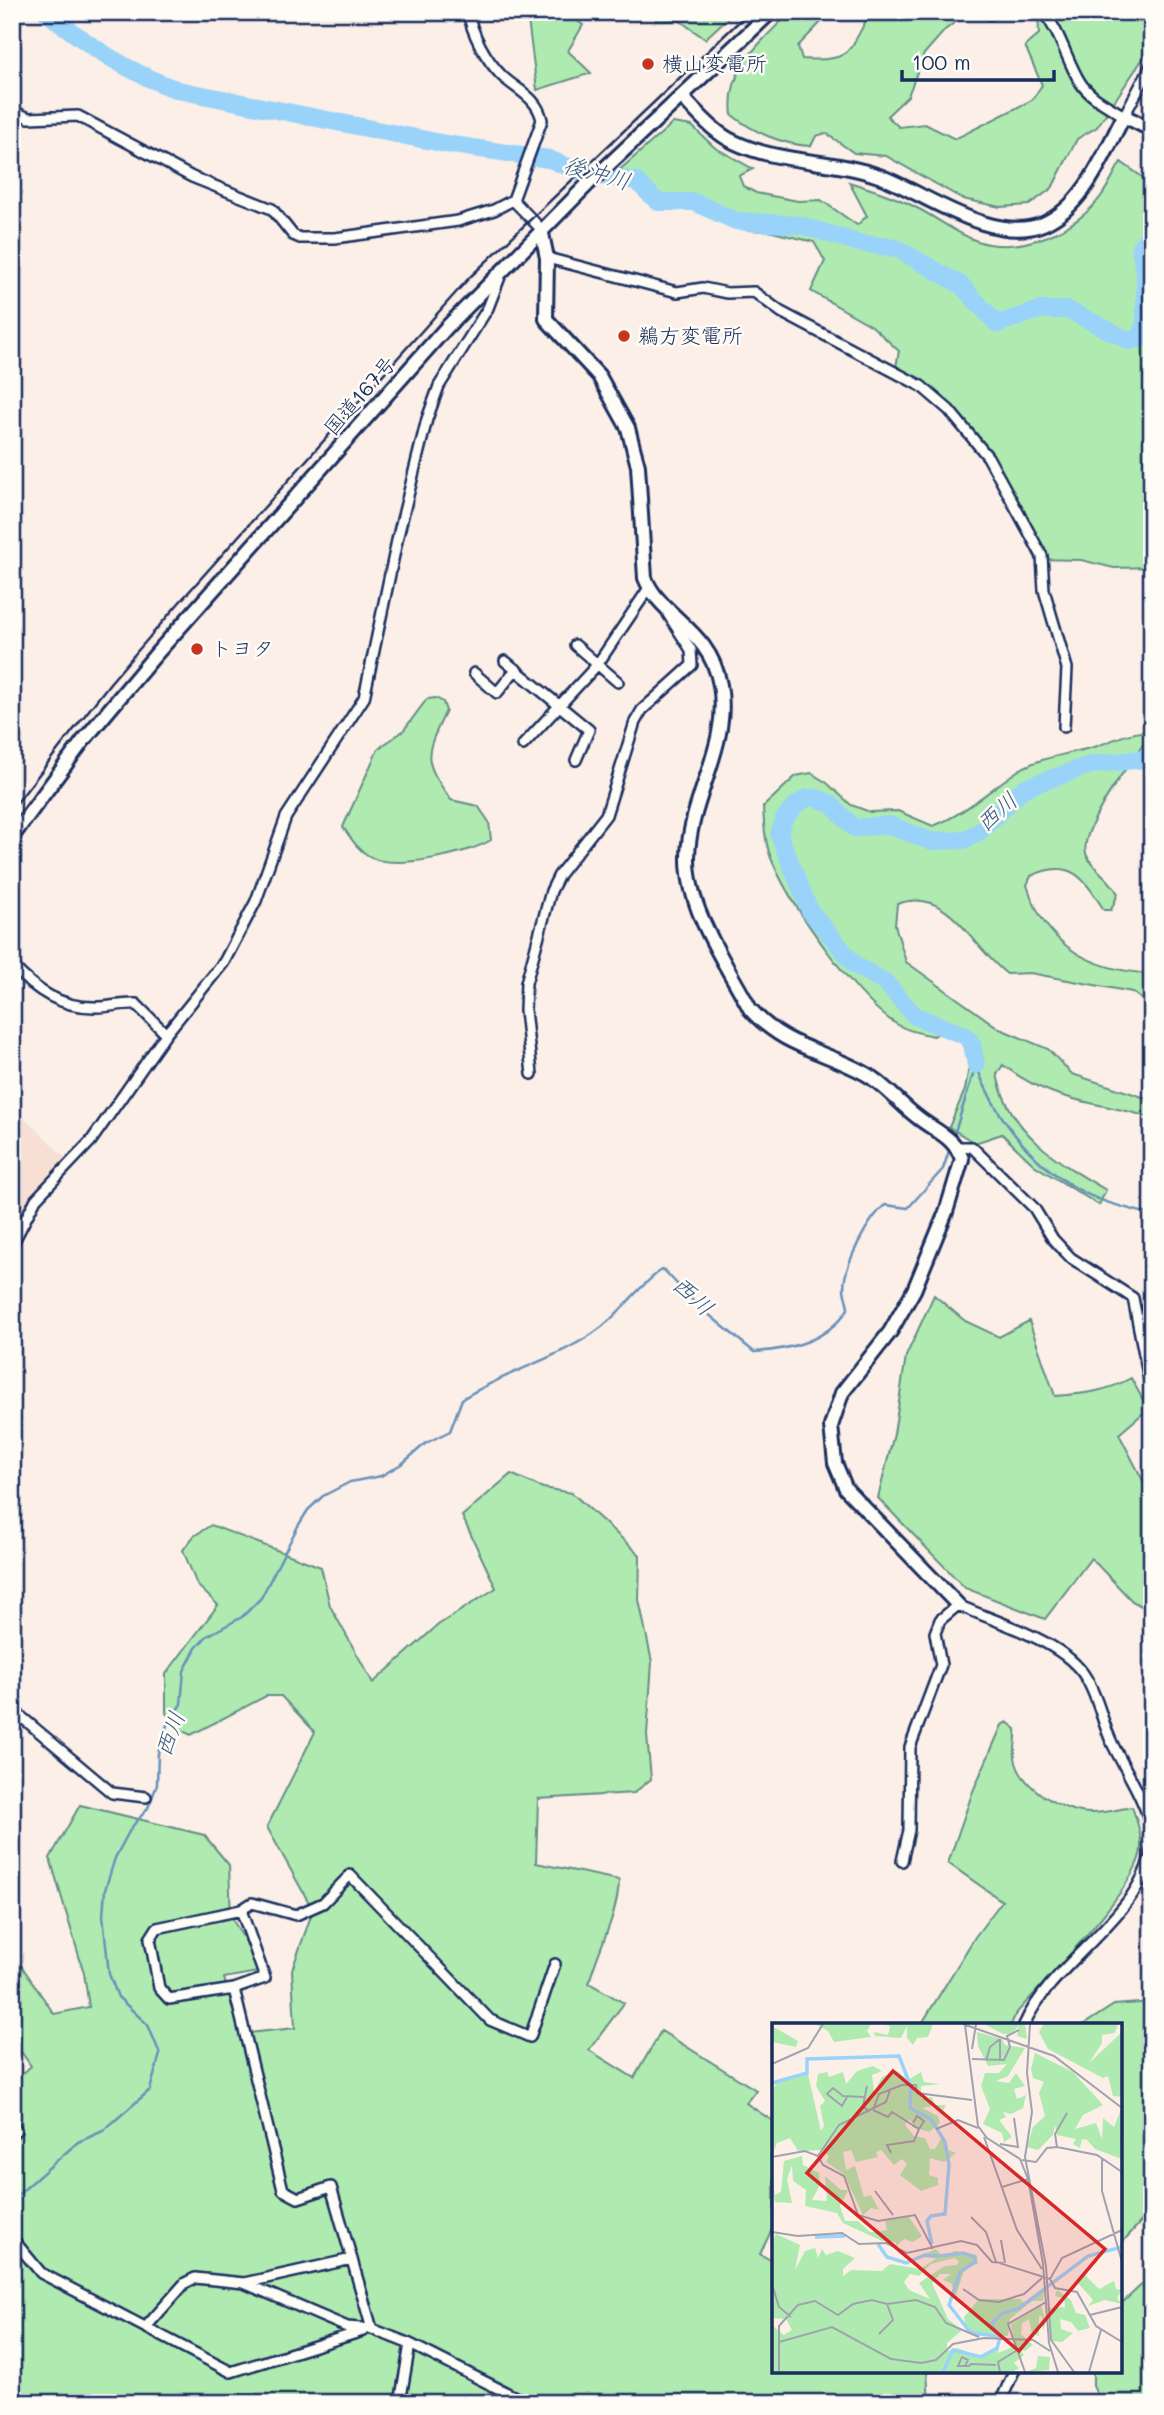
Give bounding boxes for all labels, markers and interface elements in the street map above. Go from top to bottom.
scale bar [902,38,1054,82]
text: 100 m [912,48,971,75]
place label: 横山変電所 [662,49,767,76]
marker: 横山変電所 [640,56,656,72]
water label: 後沖川 [560,148,635,196]
place label: 鵜方変電所 [638,321,743,348]
marker: 鵜方変電所 [616,328,632,344]
street label: 国道167号 [317,350,401,440]
place label: トヨタ [211,634,274,661]
marker: トヨタ [189,641,205,657]
water label: 西川 [969,785,1023,838]
water label: 西川 [667,1269,721,1322]
water label: 西川 [147,1707,191,1760]
inset map [772,2023,1122,2373]

